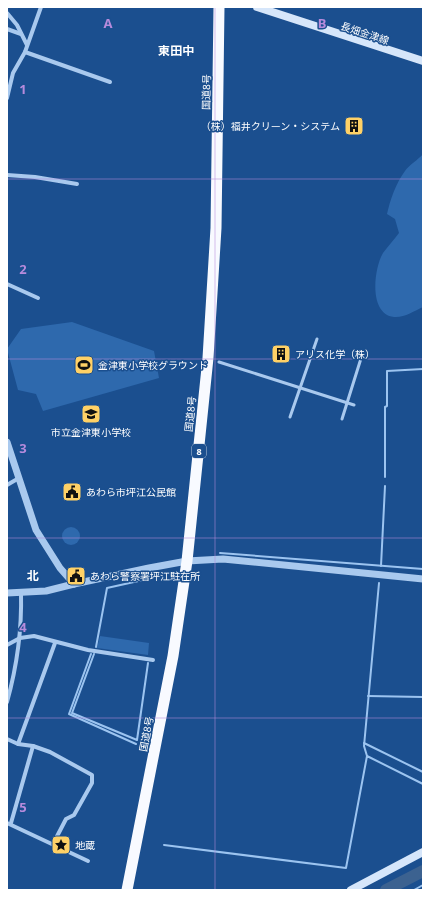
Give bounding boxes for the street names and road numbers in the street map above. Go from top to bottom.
street label: 長畑金津線 [339,19,391,47]
street label: 国道8号 [199,74,213,110]
street label: 国道8号 [181,395,199,433]
road number: 8 [192,444,206,458]
street label: 国道8号 [136,715,156,753]

